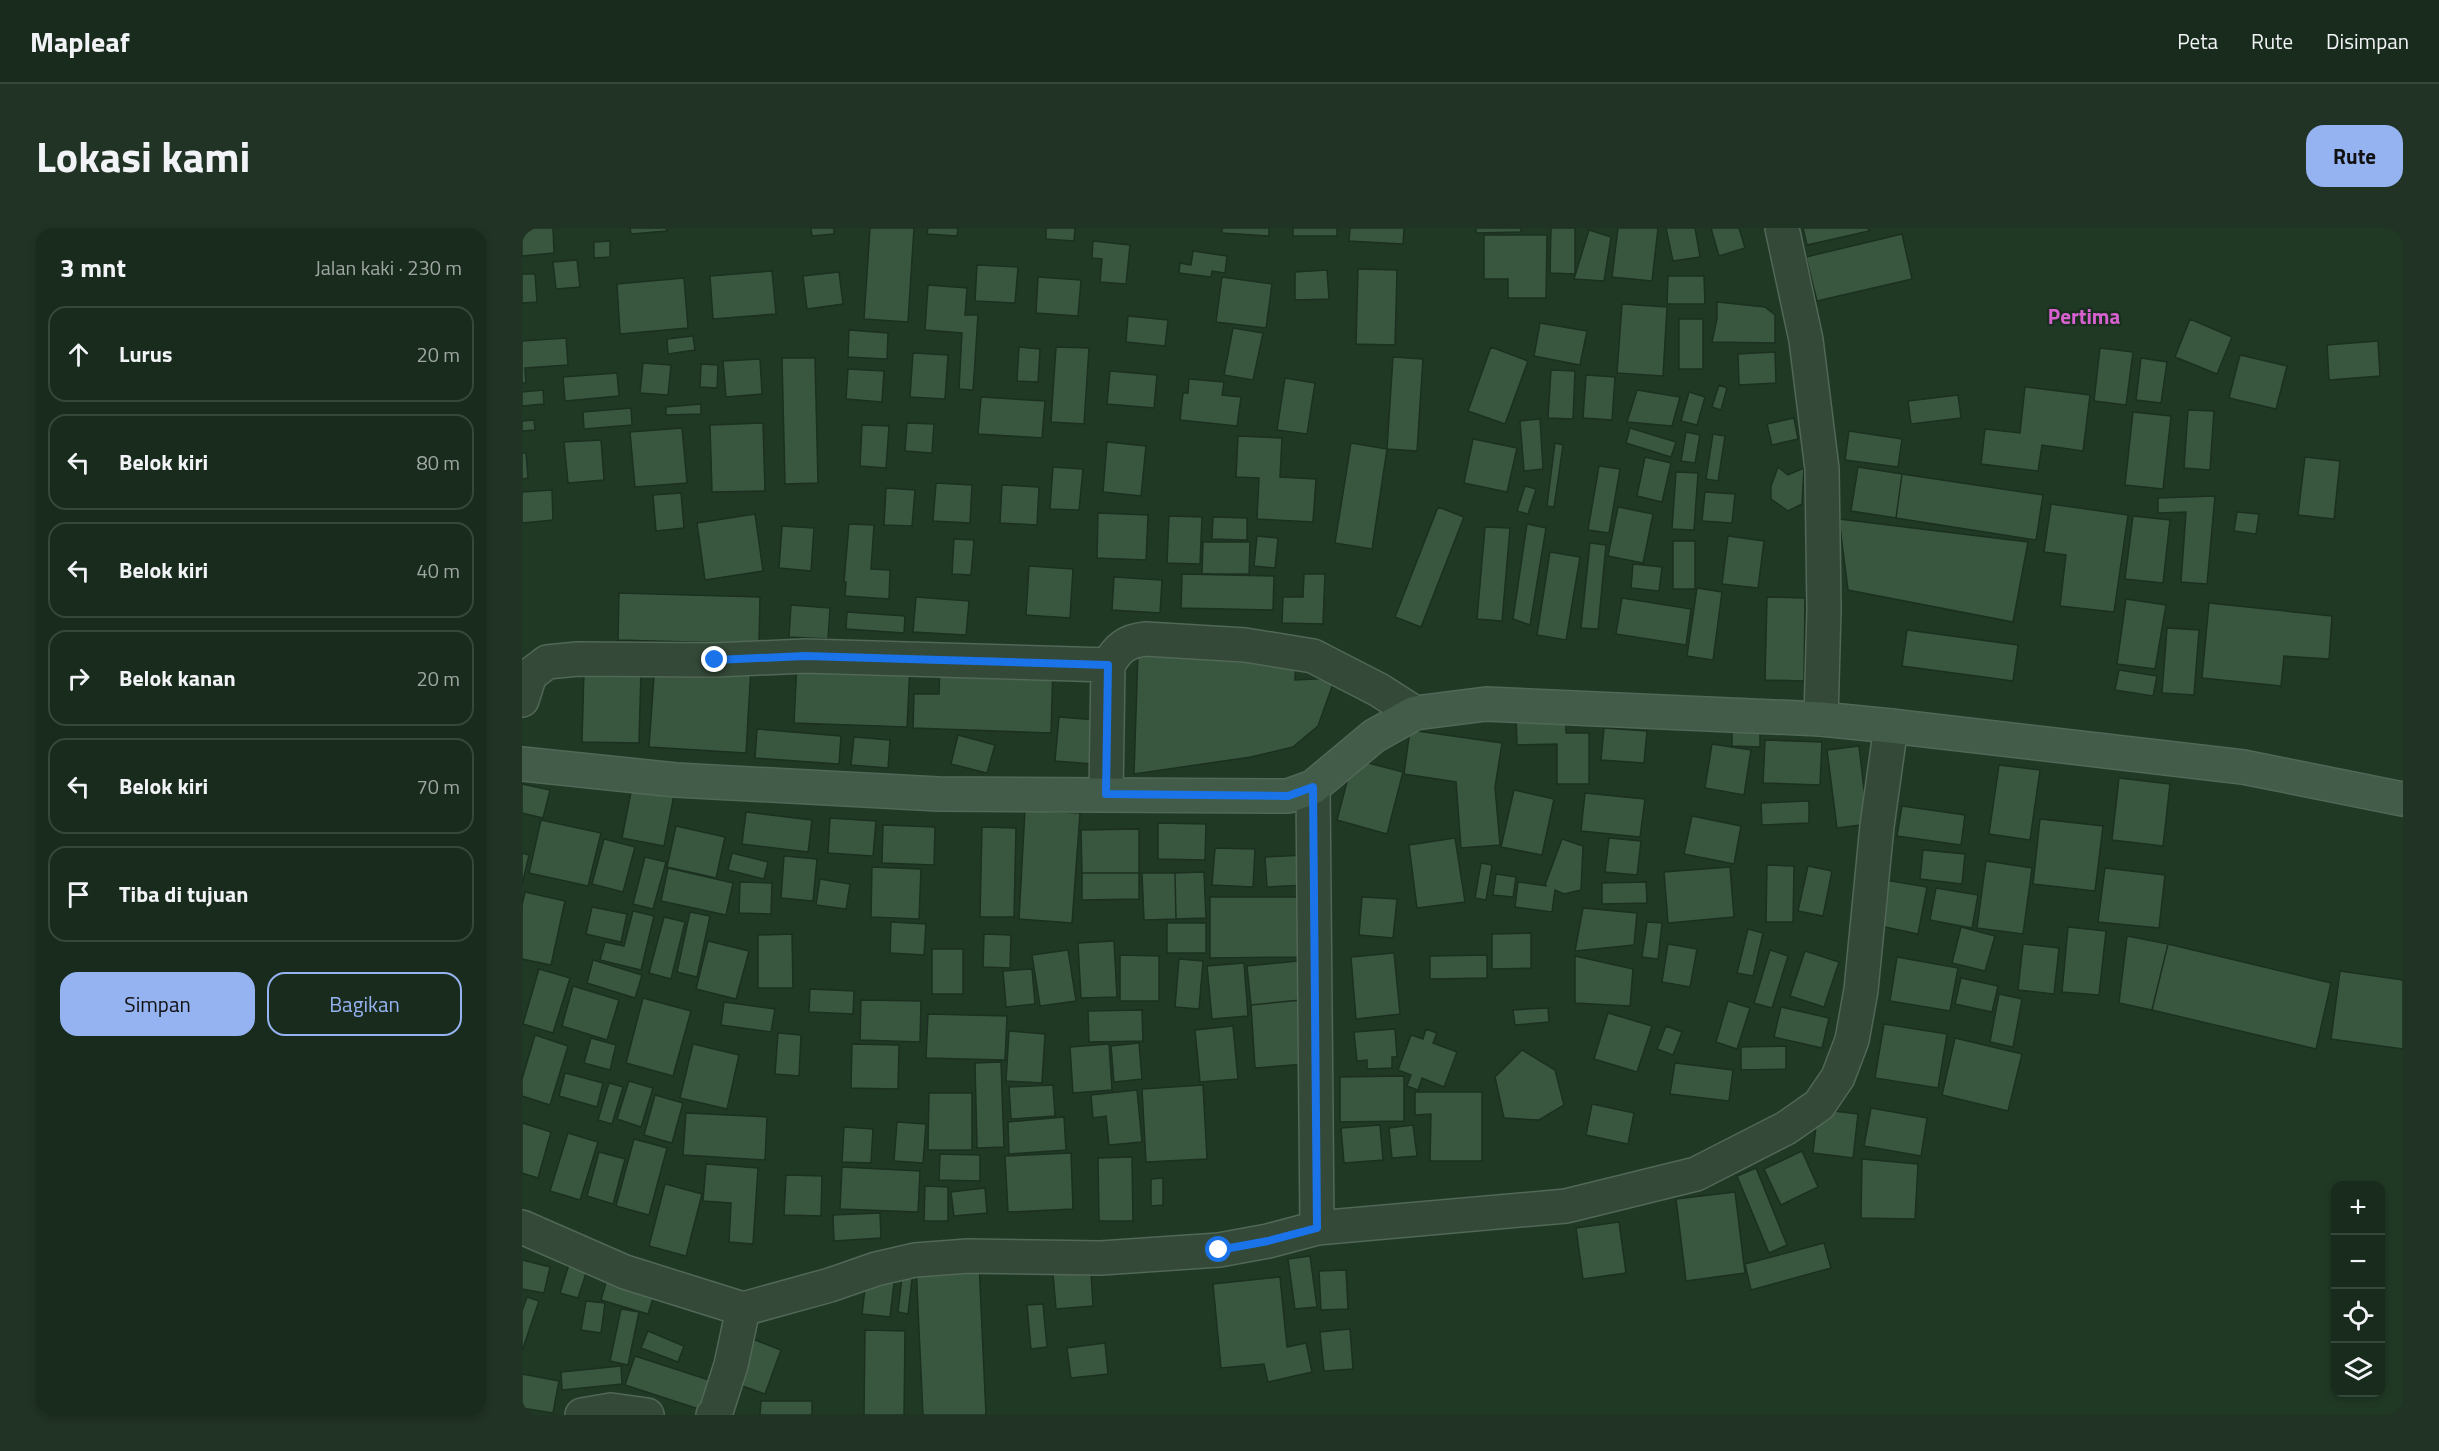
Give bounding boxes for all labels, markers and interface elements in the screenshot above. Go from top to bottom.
text: Mapleaf [30,20,130,63]
text: Peta [2177,25,2218,57]
text: Rute [2251,25,2293,57]
text: Disimpan [2326,25,2409,57]
text: Lokasi kami [36,124,250,188]
button: Rute [2306,125,2403,187]
text: 3 mnt [60,248,126,287]
text: Jalan kaki · 230 m [315,252,462,283]
district label: Pertima [2048,300,2120,332]
text: Lurus [119,337,172,371]
icon: ahead [62,338,95,371]
text: 20 m [416,339,460,370]
text: Belok kiri [119,445,208,479]
icon: left [62,446,95,479]
text: 80 m [416,447,460,478]
text: Belok kiri [119,553,208,587]
icon: left [62,554,95,587]
text: 40 m [416,555,460,586]
route end [701,646,727,672]
text: Belok kanan [119,661,236,695]
icon: right [62,662,95,695]
text: 20 m [416,663,460,694]
text: Belok kiri [119,769,208,803]
icon: left [62,770,95,803]
text: 70 m [416,771,460,802]
text: Tiba di tujuan [119,877,248,911]
icon: arrive [62,878,95,911]
button: Simpan [60,972,255,1036]
button: Bagikan [267,972,462,1036]
map controls [2331,1181,2385,1397]
button: + [2331,1181,2385,1235]
button: − [2331,1235,2385,1289]
route start [1205,1236,1231,1262]
button: locate [2331,1289,2385,1343]
button: layers [2331,1343,2385,1397]

